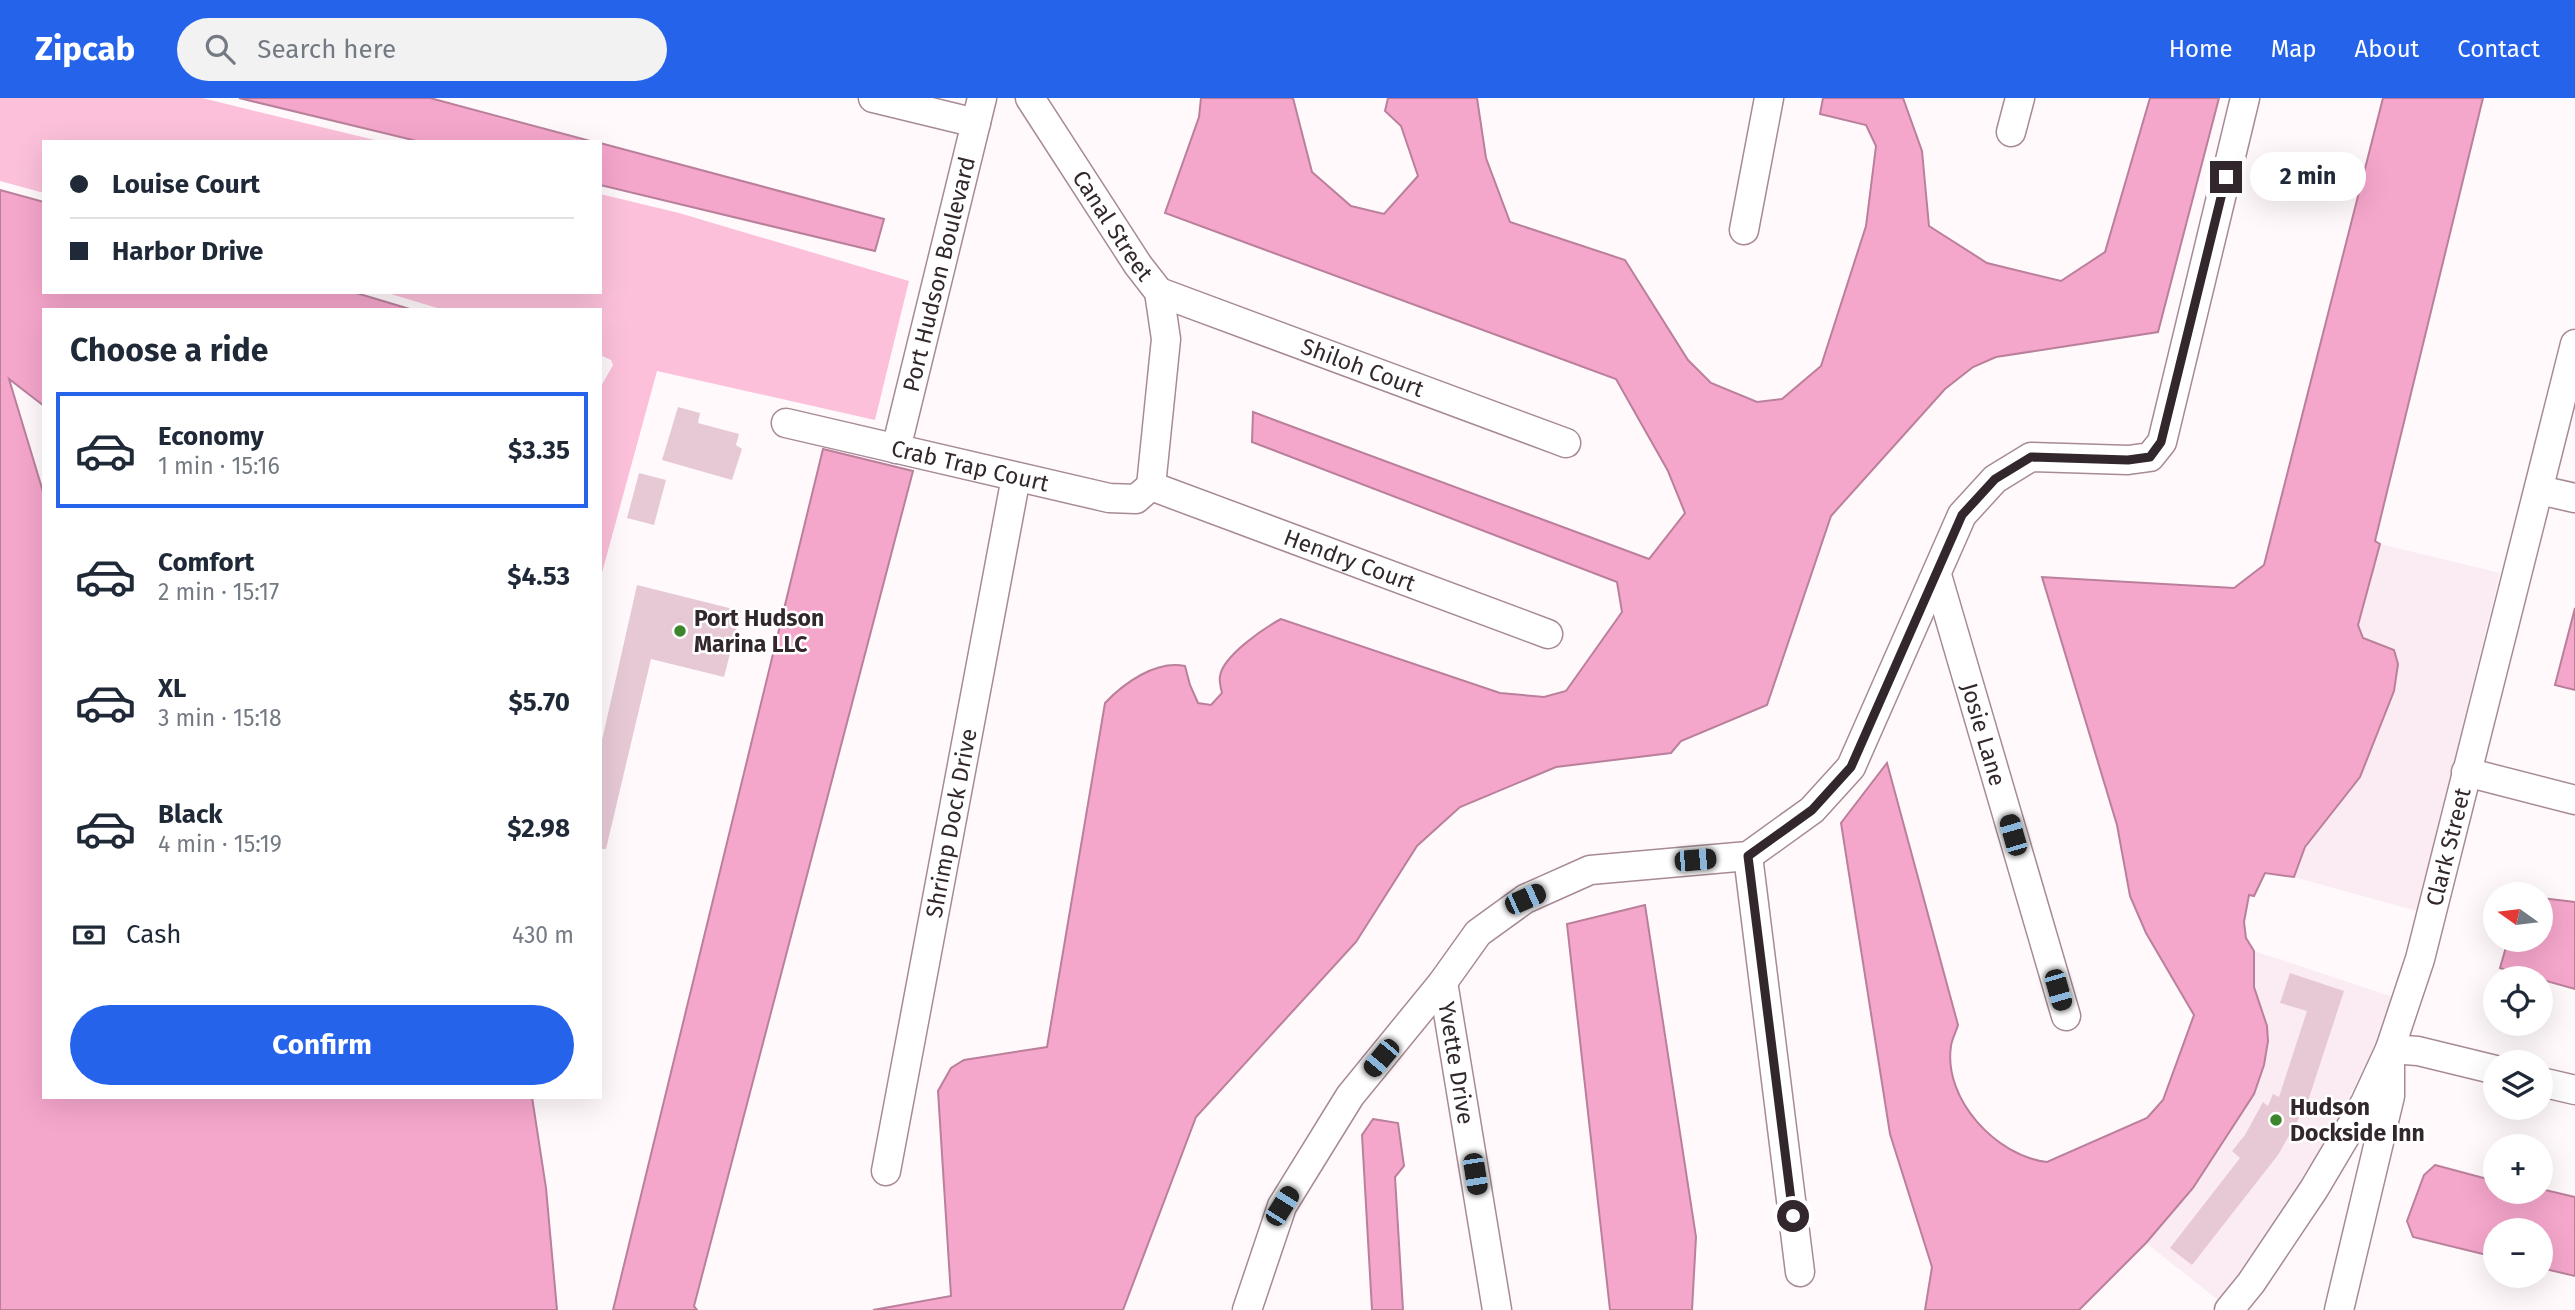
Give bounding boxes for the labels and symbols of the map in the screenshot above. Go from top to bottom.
callout: 2 min [2250,153,2366,202]
street label: Port Hudson Boulevard [897,154,981,395]
route end [2210,161,2242,193]
street label: Canal Street [1066,165,1159,287]
street label: Shiloh Court [1297,332,1428,403]
street label: Crab Trap Court [889,434,1052,498]
street label: Hendry Court [1280,523,1420,598]
place label: Port Hudson Marina LLC [694,604,824,658]
marker: Port Hudson Marina LLC [672,623,688,639]
street label: Josie Lane [1955,679,2012,789]
street label: Shrimp Dock Drive [920,726,983,920]
street label: Clark Street [2420,784,2477,909]
car [1998,812,2029,858]
car [1674,848,1717,872]
car [1502,881,1549,917]
north arrow [2483,882,2553,952]
car [2043,967,2074,1013]
street label: Yvette Drive [1432,999,1480,1126]
car [1360,1035,1403,1081]
place label: Hudson Dockside Inn [2290,1093,2425,1147]
marker: Hudson Dockside Inn [2268,1112,2284,1128]
car [1462,1152,1489,1196]
car [1262,1183,1303,1229]
route start [1777,1200,1809,1232]

